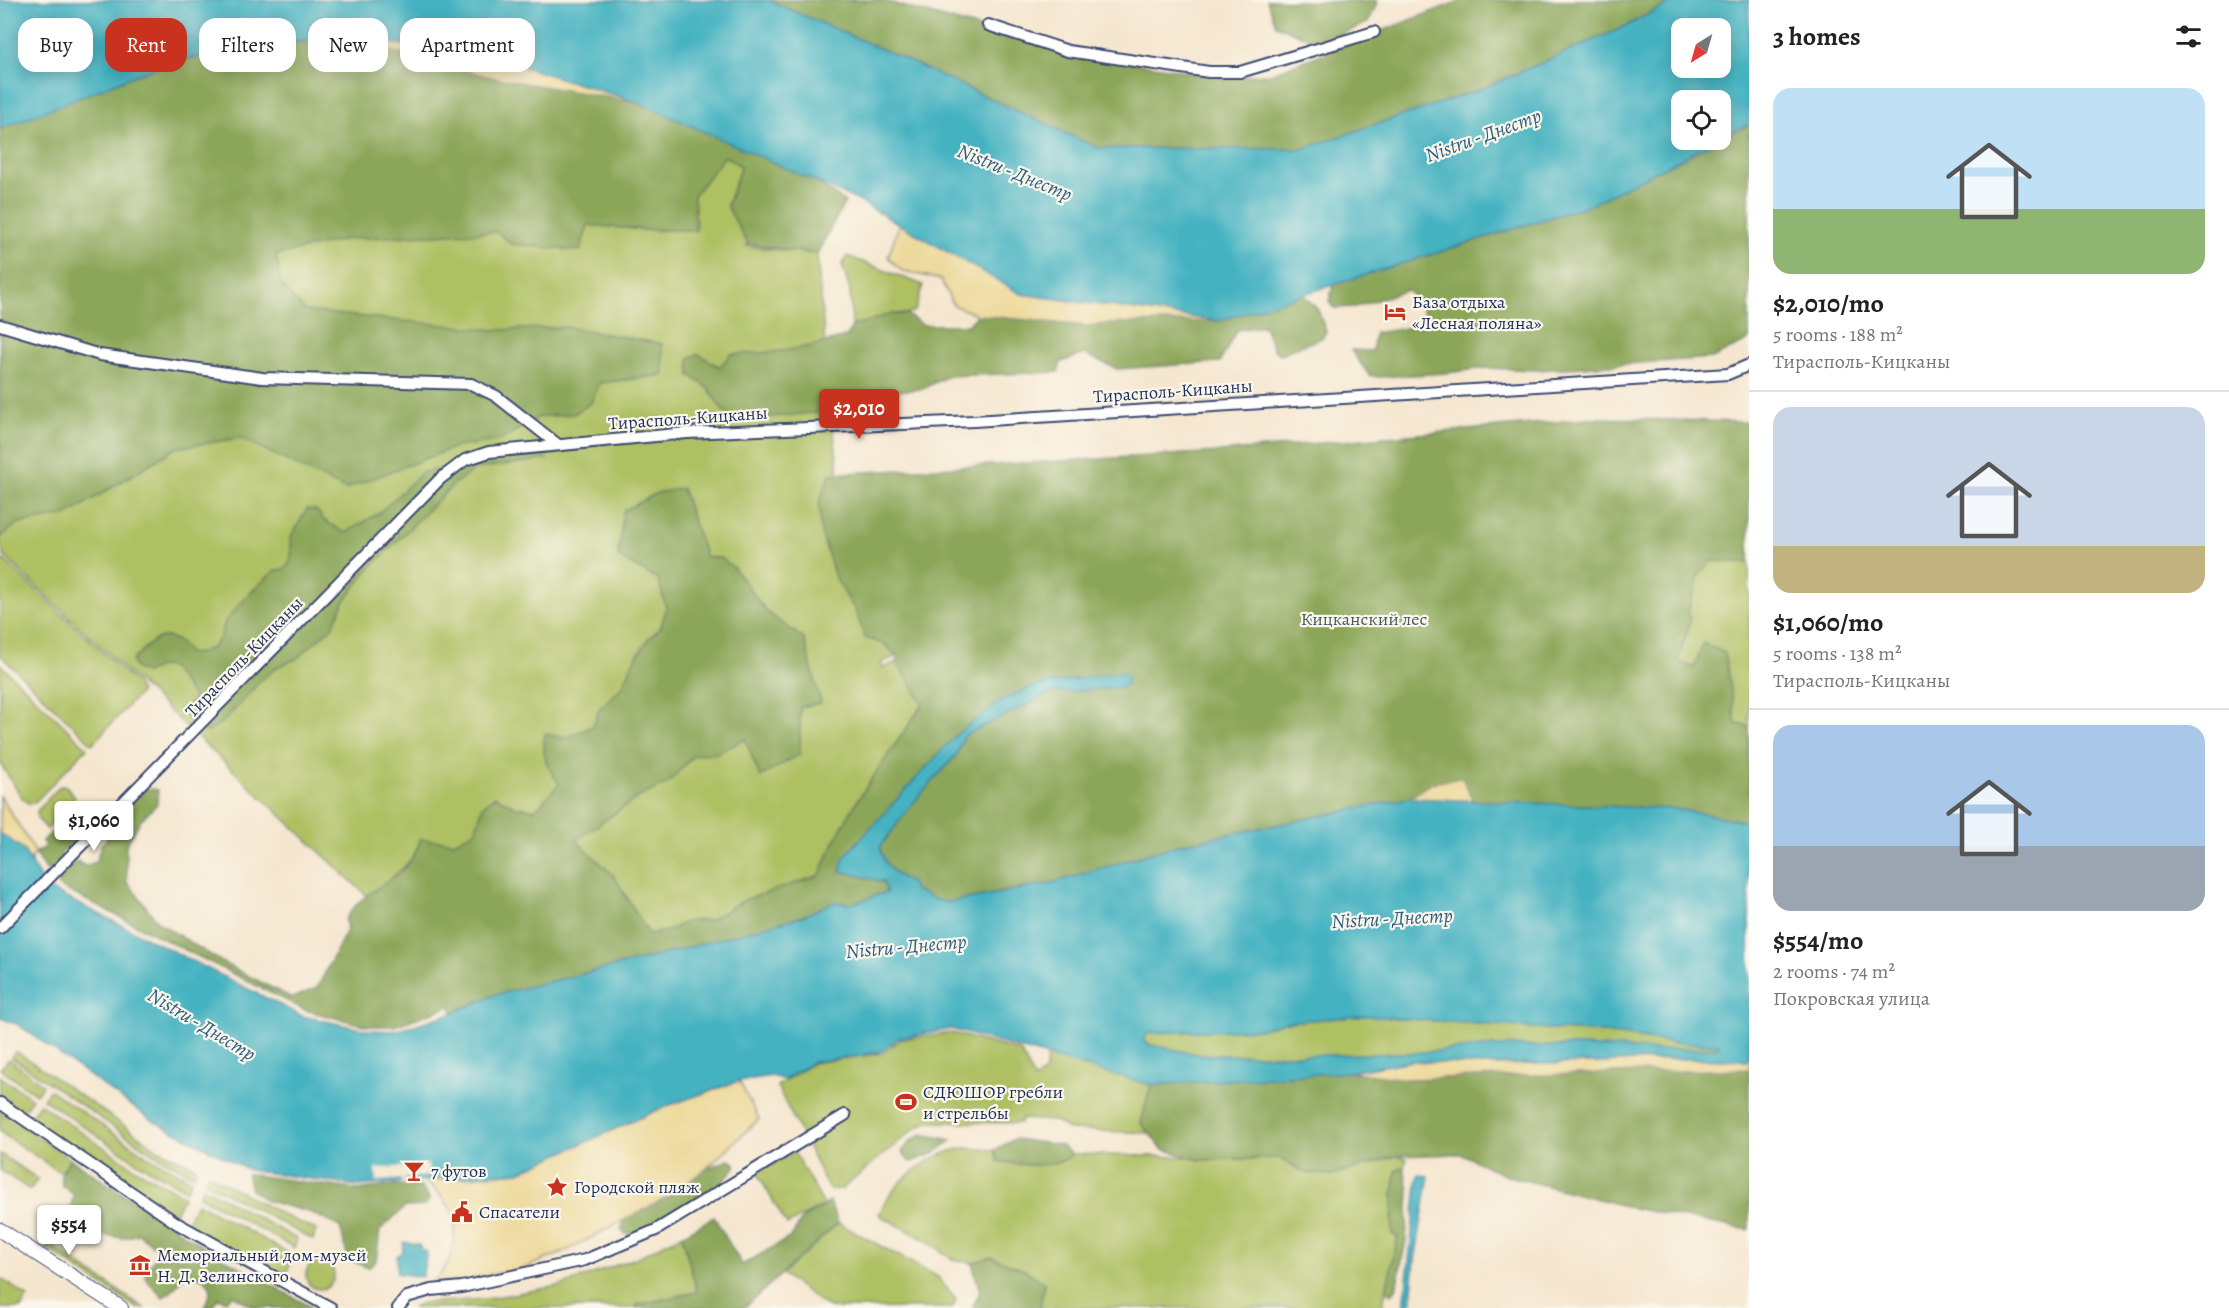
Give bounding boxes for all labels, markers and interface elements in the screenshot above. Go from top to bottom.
chip: Buy [18,18,93,72]
chip: Rent [105,18,187,72]
chip: Filters [199,18,296,72]
chip: New [308,18,388,72]
chip: Apartment [400,18,535,72]
north arrow [1671,18,1731,78]
map controls [1671,18,1731,150]
text: 3 homes [1773,19,1861,54]
icon: filters [2172,20,2205,53]
button: locate [1671,90,1731,150]
water label: Nistru - Днестр [1422,102,1545,169]
icon: home [1935,127,2043,235]
water label: Nistru - Днестр [953,137,1076,208]
text: $2,010/mo [1773,286,1884,321]
place label: База отдыха «Лесная поляна» [1412,290,1542,335]
hotel icon: База отдыха «Лесная поляна» [1383,300,1407,324]
text: 5 rooms · 188 m² [1773,321,1903,348]
text: Тирасполь-Кицканы [1773,348,1950,375]
street label: Тирасполь-Кицканы [1093,373,1253,409]
pin: $2,010 [810,389,908,440]
text: $2,010 [833,395,885,422]
street label: Тирасполь-Кицканы [608,400,768,436]
icon: home [1935,446,2043,554]
street label: Тирасполь-Кицканы [180,591,308,723]
text: $1,060/mo [1773,605,1883,640]
park label: Кицканский лес [1301,607,1427,631]
text: 5 rooms · 138 m² [1773,640,1902,667]
text: Тирасполь-Кицканы [1773,667,1950,694]
icon: home [1935,764,2043,872]
pin: $1,060 [45,801,143,852]
text: $1,060 [68,807,120,834]
water label: Nistru - Днестр [1331,902,1453,935]
text: $554/mo [1773,923,1863,958]
water label: Nistru - Днестр [844,928,968,965]
text: 2 rooms · 74 m² [1773,958,1895,985]
water label: Nistru - Днестр [143,982,261,1067]
text: Покровская улица [1773,985,1930,1012]
place label: СДЮШОР гребли и стрельбы [923,1080,1063,1125]
sports icon: СДЮШОР гребли и стрельбы [894,1090,918,1114]
bar icon: 7 футов [402,1159,426,1183]
place label: 7 футов [431,1159,487,1183]
place icon: Городской пляж [545,1175,569,1199]
place label: Городской пляж [574,1175,700,1199]
public building icon: Спасатели [450,1200,474,1224]
place label: Спасатели [479,1200,560,1224]
pin: $554 [33,1205,105,1256]
text: $554 [51,1211,87,1238]
place label: Мемориальный дом-музей Н. Д. Зелинского [157,1243,367,1288]
museum icon: Мемориальный дом-музей Н. Д. Зелинского [128,1253,152,1277]

